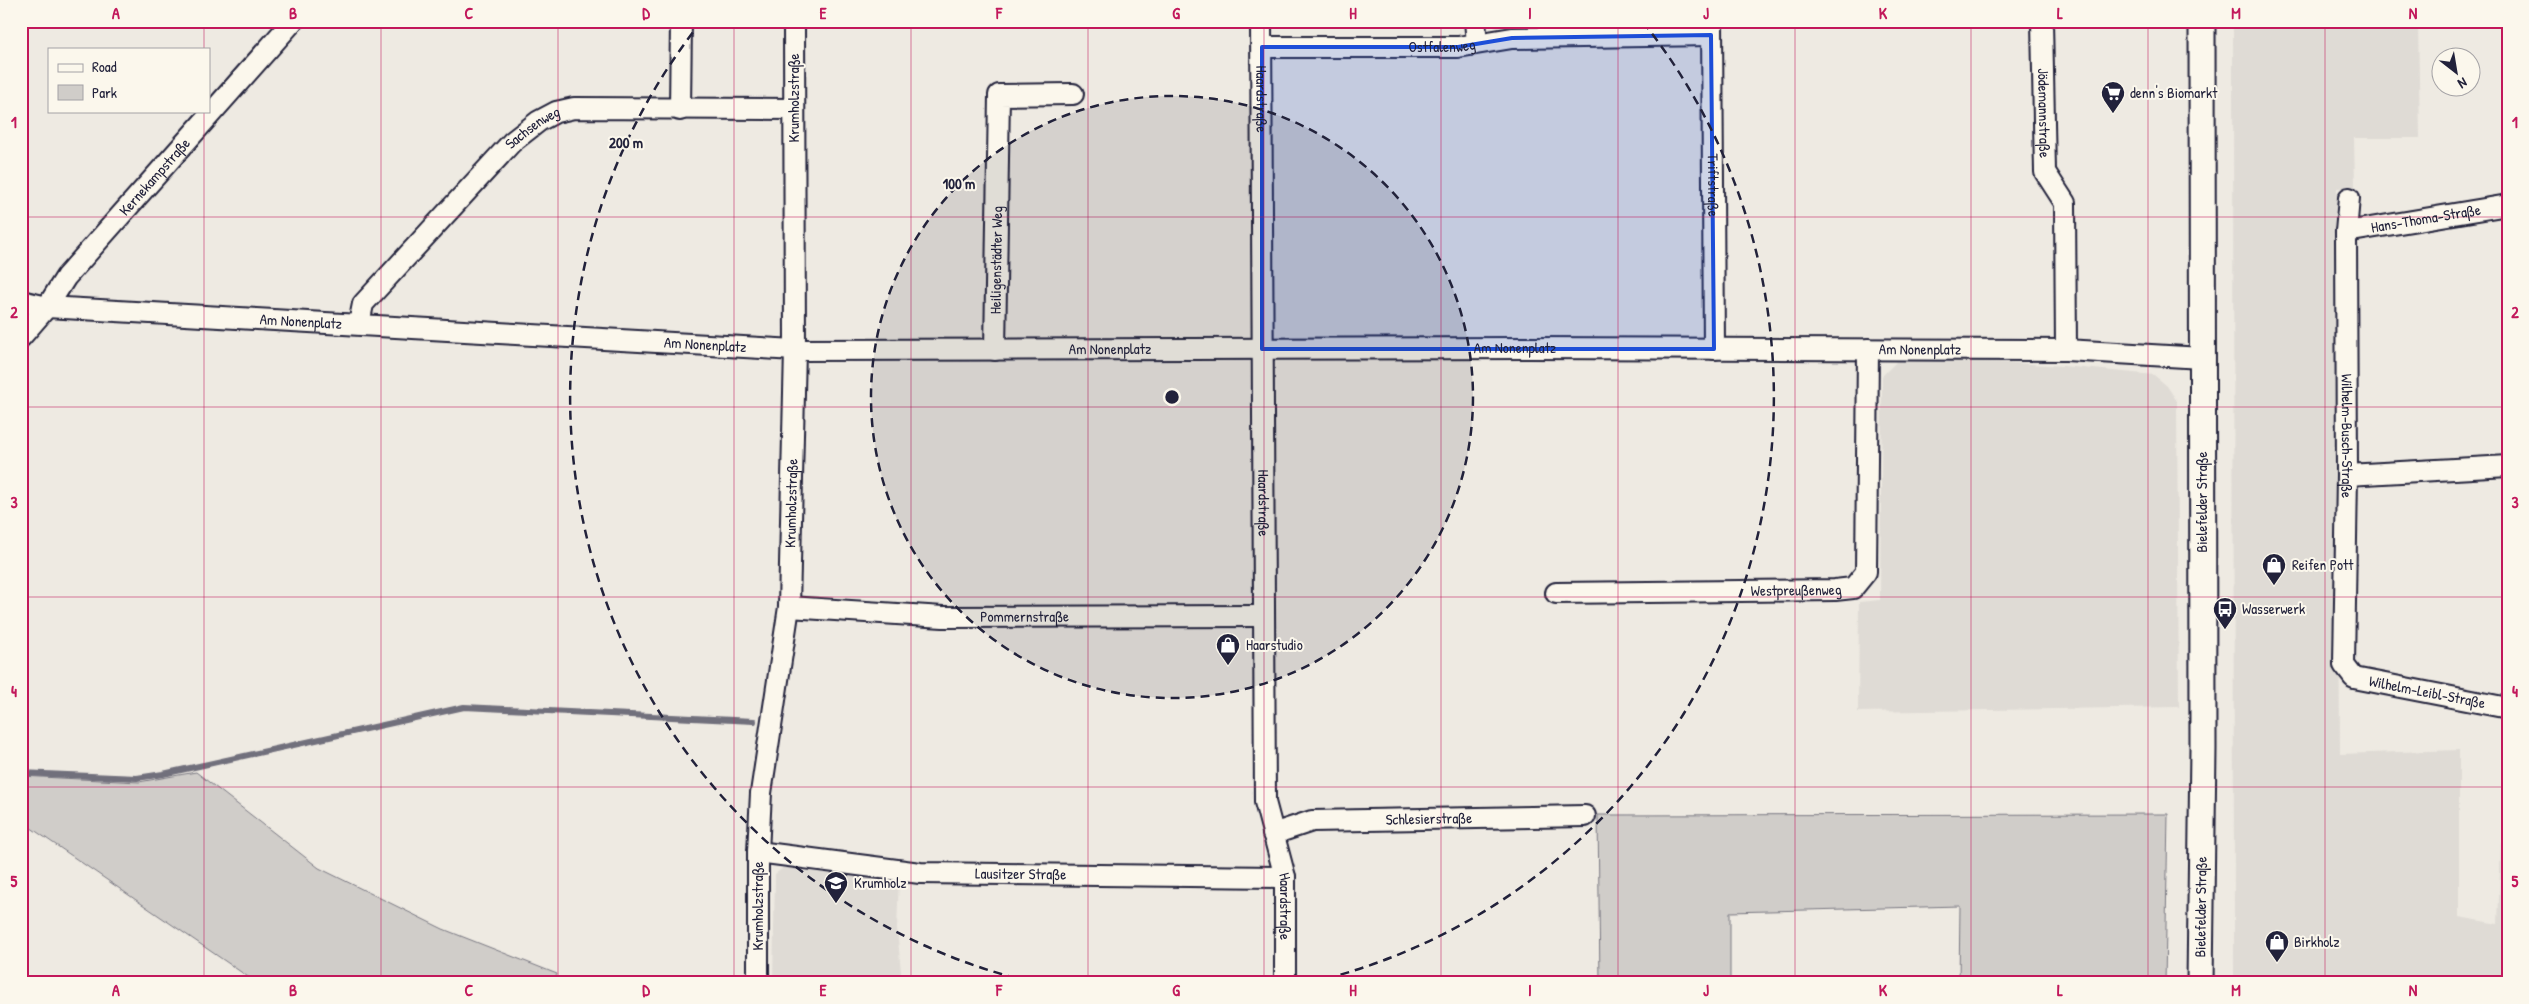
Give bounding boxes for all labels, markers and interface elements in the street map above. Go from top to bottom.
text: A [112,2,120,24]
text: B [289,2,297,24]
text: C [465,2,474,24]
text: D [642,2,650,24]
text: E [819,2,827,24]
text: F [995,2,1003,24]
text: G [1172,2,1180,24]
text: H [1349,2,1357,24]
text: I [1528,2,1532,24]
text: J [1703,2,1709,24]
text: K [1879,2,1888,24]
text: L [2057,2,2063,24]
text: M [2231,2,2241,24]
text: N [2409,2,2418,24]
street label: Ostfalenweg [1409,33,1477,57]
legend [48,48,210,112]
north arrow [2432,48,2482,98]
street label: Krumholzstraße [783,53,804,143]
text: Road [92,56,117,77]
street label: Haardstraße [1251,65,1273,133]
street label: Jödemannstraße [2033,68,2056,158]
text: N [2454,74,2471,94]
supermarket icon: denn's Biomarkt [2100,80,2126,114]
text: Park [92,82,117,103]
place label: denn's Biomarkt [2130,82,2218,103]
street label: Sachsenweg [500,100,562,153]
text: 1 [11,111,17,133]
text: 1 [2512,111,2518,133]
text: 200 m [609,132,643,153]
street label: Kernekampstraße [114,133,195,220]
street label: Triftstraße [1703,153,1724,217]
text: 100 m [943,173,975,194]
street label: Hans-Thoma-Straße [2369,199,2482,238]
street label: Heiligenstädter Weg [985,205,1007,314]
text: 2 [10,301,18,323]
text: 2 [2511,301,2519,323]
street label: Am Nonenplatz [259,308,343,334]
street label: Am Nonenplatz [663,331,748,357]
street label: Am Nonenplatz [1474,337,1557,358]
street label: Am Nonenplatz [1069,338,1152,359]
street label: Am Nonenplatz [1879,338,1962,360]
street label: Wilhelm-Busch-Straße [2337,374,2358,498]
centre of rings [1163,388,1181,406]
street label: Bielefelder Straße [2191,452,2212,552]
street label: Krumholzstraße [779,458,802,548]
street label: Haardstraße [1253,469,1275,537]
text: 3 [10,491,18,513]
text: 3 [2511,491,2519,513]
shop icon: Reifen Pott [2261,552,2287,586]
place label: Reifen Pott [2292,554,2354,575]
street label: Westpreußenweg [1751,578,1843,601]
bus stop icon: Wasserwerk [2212,596,2238,630]
place label: Wasserwerk [2242,598,2305,619]
street label: Pommernstraße [980,606,1069,627]
shop icon: Haarstudio [1215,632,1241,666]
place label: Haarstudio [1246,634,1303,655]
street label: Wilhelm-Leibl-Straße [2367,670,2487,713]
text: 4 [11,680,17,702]
text: 4 [2512,680,2518,702]
street label: Schlesierstraße [1385,807,1472,830]
street label: Bielefelder Straße [2189,856,2212,958]
street label: Krumholzstraße [747,861,768,951]
street label: Lausitzer Straße [975,863,1066,885]
text: 5 [11,870,18,892]
school or university icon: Krumholz [823,870,849,904]
street label: Haardstraße [1274,870,1296,940]
text: 5 [2512,870,2519,892]
place label: Krumholz [854,872,907,893]
shop icon: Birkholz [2264,929,2290,963]
place label: Birkholz [2294,931,2340,952]
text: A [112,979,120,1001]
text: B [289,979,297,1001]
text: C [465,979,474,1001]
text: D [642,979,650,1001]
text: E [819,979,827,1001]
text: F [995,979,1003,1001]
text: G [1172,979,1180,1001]
text: H [1349,979,1357,1001]
text: I [1528,979,1532,1001]
text: J [1703,979,1709,1001]
text: K [1879,979,1888,1001]
text: L [2057,979,2063,1001]
text: M [2231,979,2241,1001]
text: N [2409,979,2418,1001]

